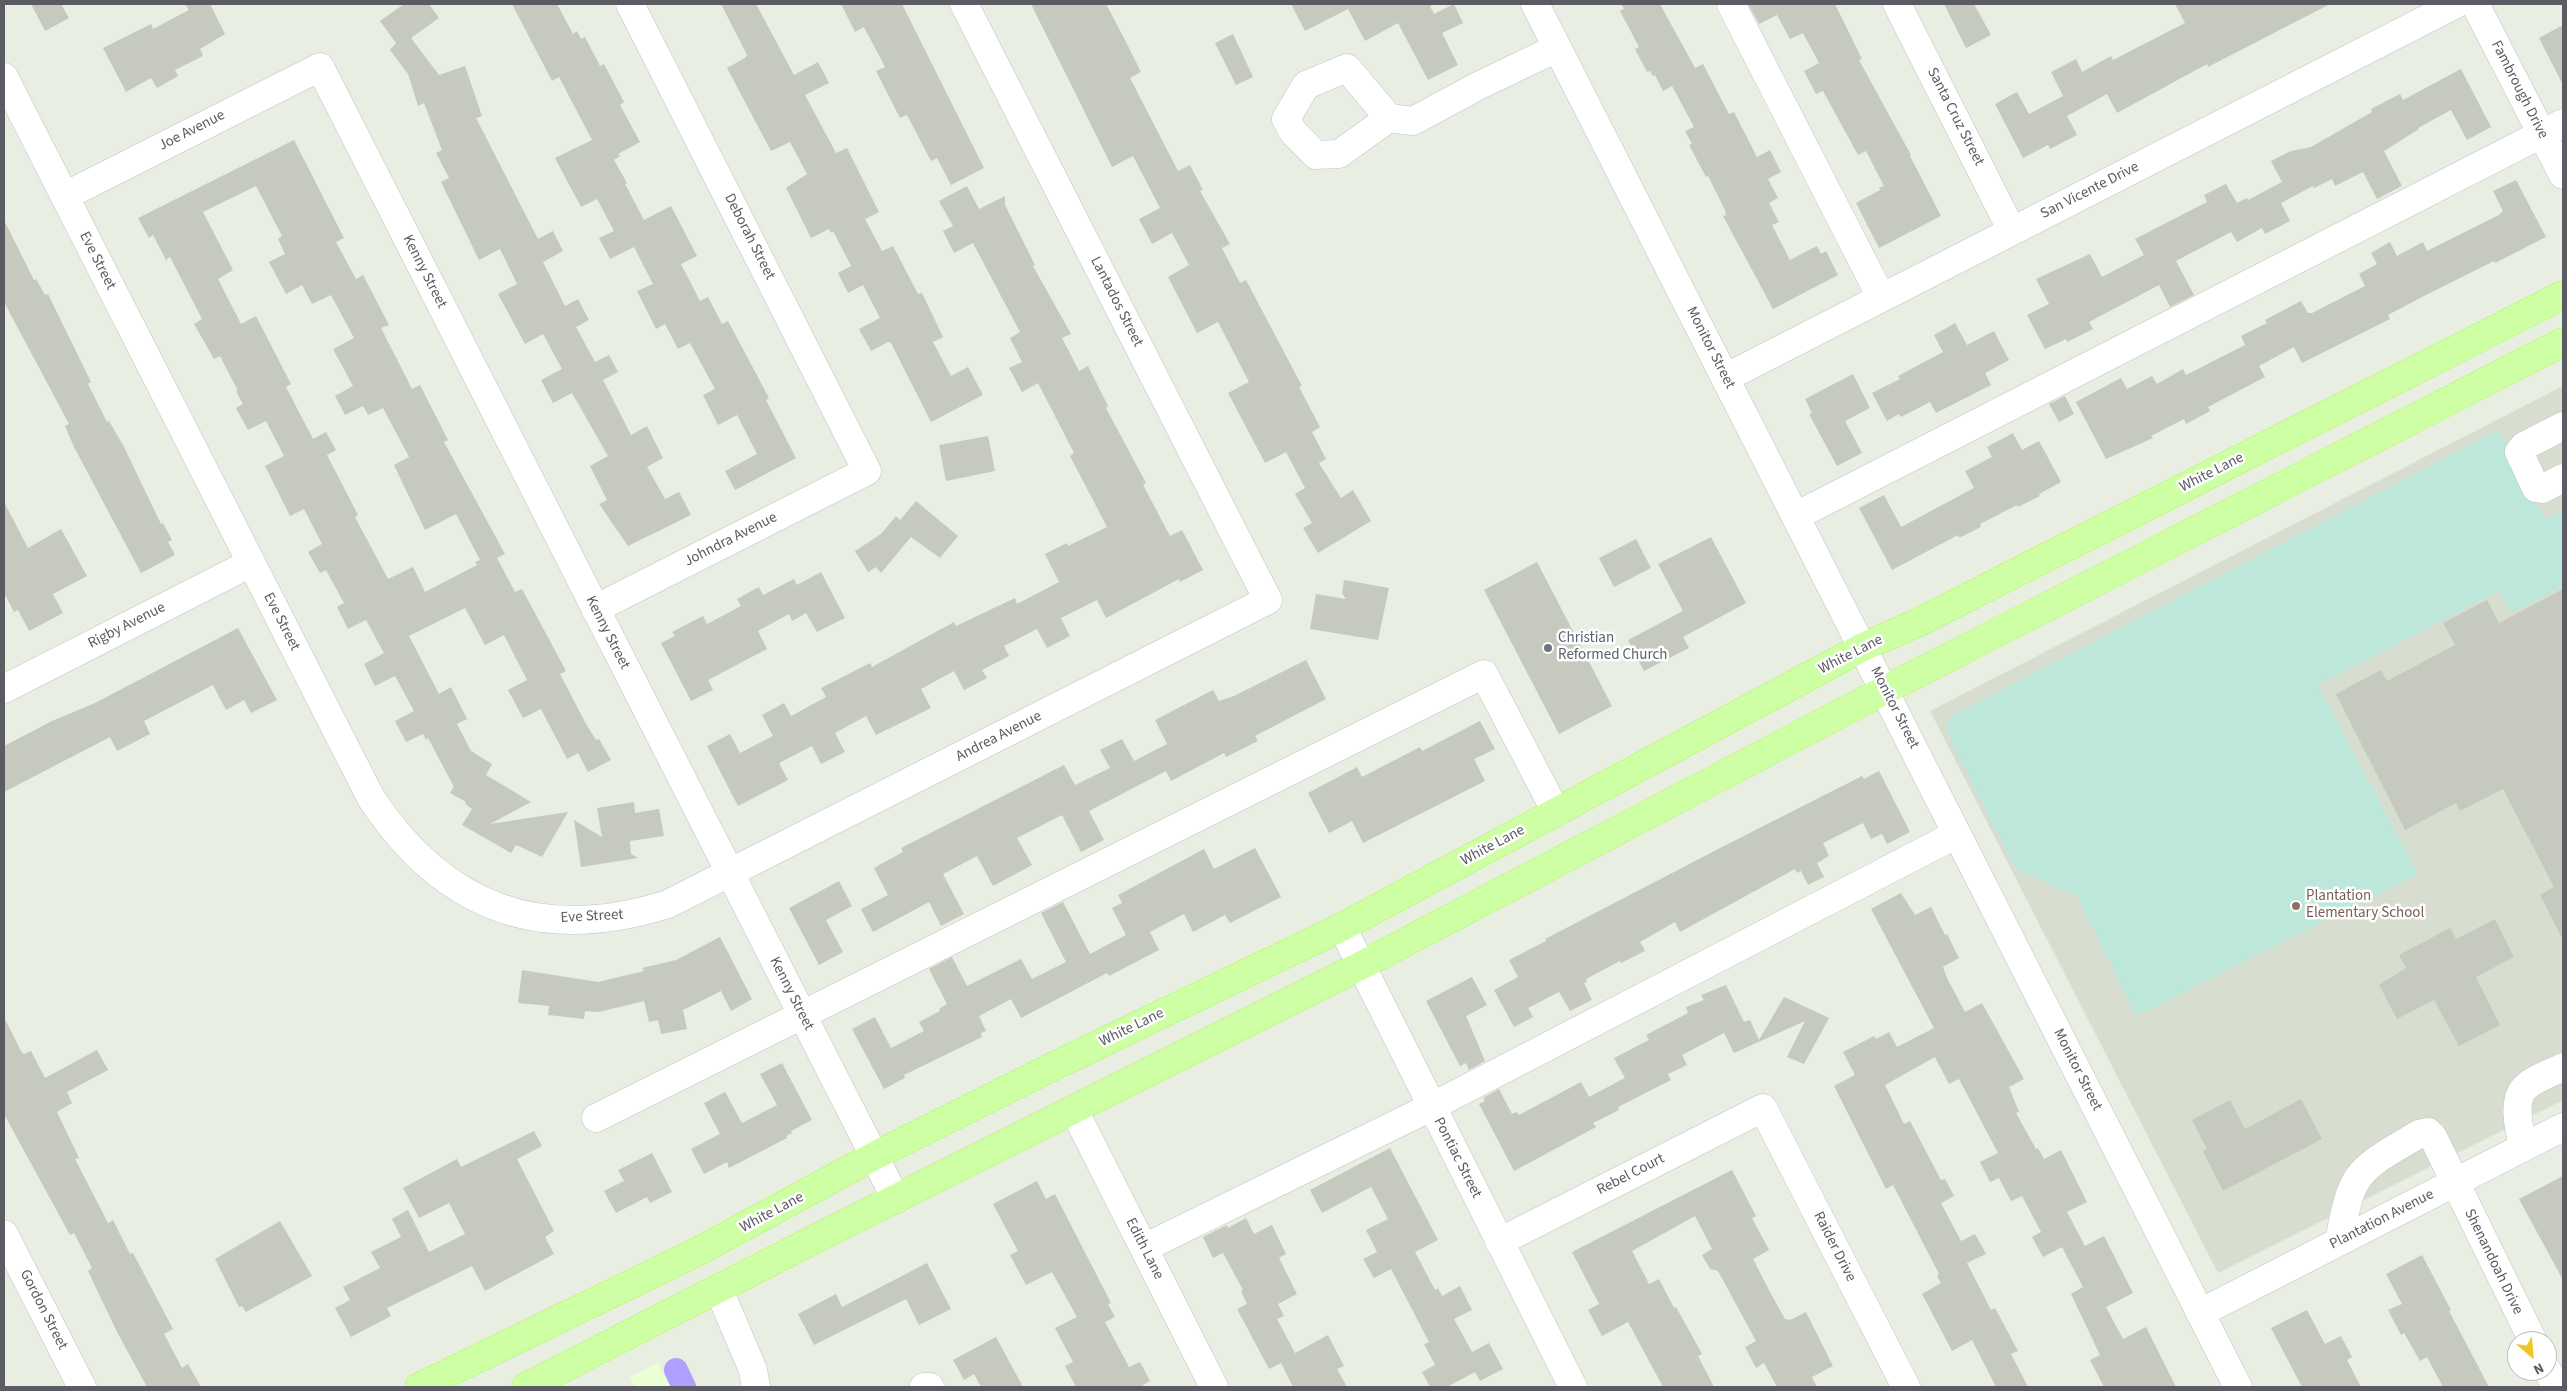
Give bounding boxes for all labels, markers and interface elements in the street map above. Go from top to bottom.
street label: Fambrough Drive [2487,38,2551,142]
street label: Santa Cruz Street [1922,65,1988,169]
street label: Joe Avenue [156,107,228,155]
street label: San Vicente Drive [2038,158,2142,224]
street label: Deborah Street [720,191,778,283]
street label: Eve Street [75,229,119,293]
street label: Kenny Street [398,232,450,312]
street label: Lantados Street [1086,254,1146,350]
street label: Monitor Street [1682,304,1738,392]
street label: White Lane [2177,449,2247,497]
street label: Johndra Avenue [682,509,780,571]
street label: Eve Street [259,590,303,654]
street label: Kenny Street [581,593,633,673]
street label: Rigby Avenue [85,599,169,653]
place label: Christian Reformed Church [1558,630,1667,665]
street label: White Lane [1816,631,1886,679]
marker: Christian Reformed Church [1542,642,1554,654]
street label: Monitor Street [1866,664,1922,752]
street label: Andrea Avenue [953,708,1045,766]
street label: White Lane [1458,822,1528,870]
place label: Plantation Elementary School [2306,888,2424,923]
marker: Plantation Elementary School [2290,900,2302,912]
street label: Eve Street [560,906,624,928]
street label: Kenny Street [765,954,817,1034]
street label: White Lane [1097,1005,1167,1051]
street label: Monitor Street [2049,1026,2105,1114]
street label: Pontiac Street [1429,1115,1485,1201]
street label: Rebel Court [1594,1150,1668,1200]
street label: Plantation Avenue [2327,1186,2437,1254]
street label: White Lane [737,1189,807,1237]
street label: Shenandoah Drive [2460,1206,2526,1318]
street label: Raider Drive [1809,1209,1859,1285]
street label: Edith Lane [1121,1215,1167,1283]
street label: Gordon Street [15,1267,71,1353]
north arrow [2507,1331,2557,1381]
text: N [2530,1357,2547,1379]

